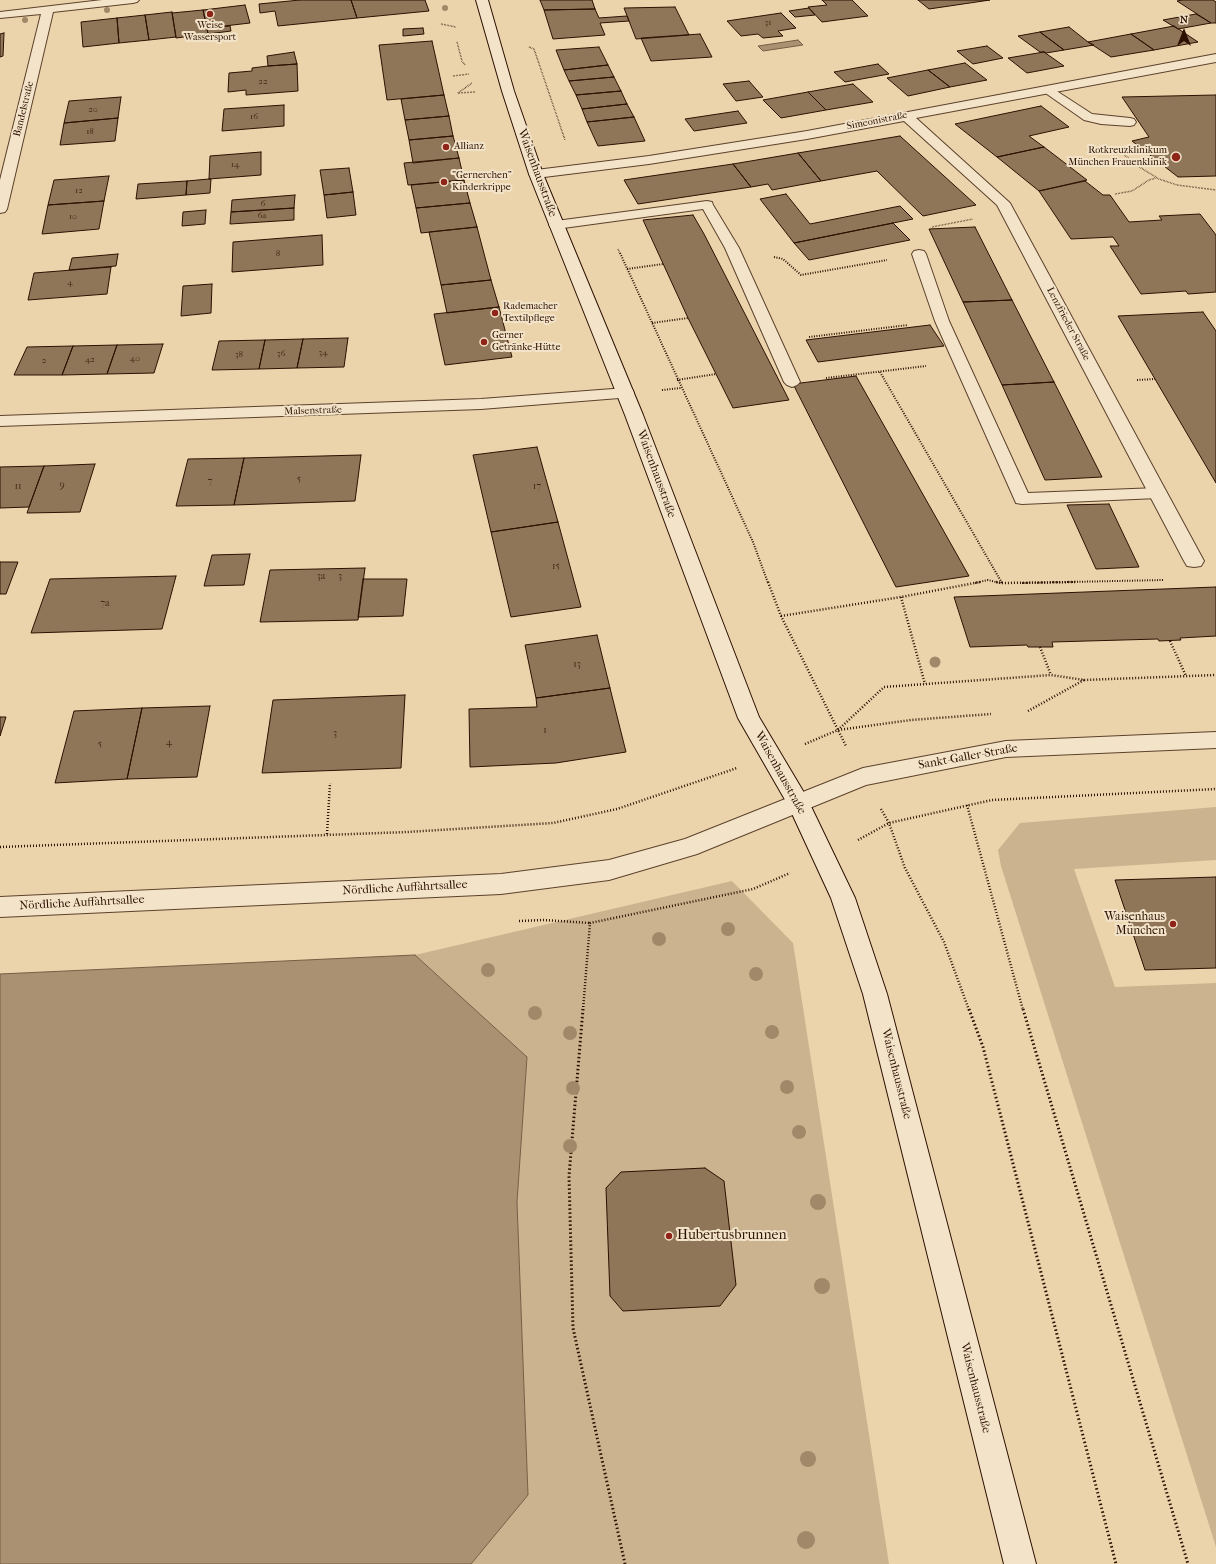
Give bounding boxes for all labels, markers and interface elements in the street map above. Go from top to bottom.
marker: Weise Wassersport [205,9,215,19]
north arrow [1164,12,1204,52]
text: N [1180,13,1188,26]
house number: 31 [765,18,771,28]
place label: Weise Wassersport [184,20,236,44]
house number: 22 [258,77,268,87]
street label: Bandelstraße [11,80,37,138]
house number: 20 [88,105,98,115]
street label: Simeonistraße [846,109,908,133]
house number: 16 [250,112,258,122]
house number: 18 [86,127,94,137]
street label: Waisenhausstraße [514,127,560,219]
place label: Allianz [454,141,484,153]
marker: Allianz [441,142,451,152]
place label: Rotkreuzklinikum München Frauenklinik [1068,145,1167,168]
marker: Rotkreuzklinikum München Frauenklinik [1170,151,1182,163]
house number: 14 [231,160,239,170]
place label: "Gernerchen" Kinderkrippe [452,170,512,194]
marker: "Gernerchen" Kinderkrippe [439,177,449,187]
house number: 12 [75,186,83,196]
house number: 6 [261,199,265,209]
house number: 6a [257,211,267,221]
house number: 10 [69,212,77,222]
house number: 8 [276,249,280,259]
house number: 4 [67,278,73,288]
street label: Lenzfrieder Straße [1044,285,1092,363]
place label: Rademacher Textilpflege [503,301,558,324]
marker: Rademacher Textilpflege [490,308,500,318]
place label: Gerner Getränke-Hütte [492,330,560,354]
marker: Gerner Getränke-Hütte [479,337,489,347]
house number: 34 [318,348,328,358]
house number: 36 [277,349,285,359]
house number: 38 [235,350,243,360]
house number: 40 [130,354,140,364]
house number: 42 [85,355,95,365]
house number: 2 [42,356,46,366]
street label: Malsenstraße [284,404,342,418]
street label: Waisenhausstraße [633,428,679,520]
house number: 5 [297,474,301,486]
house number: 7 [208,476,212,488]
house number: 9 [59,480,65,492]
house number: 11 [14,481,22,493]
house number: 17 [533,481,541,493]
house number: 15 [552,561,560,573]
house number: 3a [317,571,325,583]
house number: 3 [338,571,342,583]
house number: 7a [100,598,110,610]
house number: 13 [573,659,581,671]
house number: 1 [543,725,547,737]
house number: 3 [333,728,337,740]
street label: Waisenhausstraße [751,729,809,817]
house number: 4 [166,737,172,749]
house number: 5 [98,739,102,751]
street label: Sankt-Galler-Straße [917,741,1019,773]
street label: Nördliche Auffahrtsallee [342,878,468,898]
street label: Nördliche Auffahrtsallee [19,893,145,913]
place label: Waisenhaus München [1104,910,1165,938]
marker: Waisenhaus München [1168,919,1178,929]
street label: Waisenhausstraße [878,1027,914,1121]
place label: Hubertusbrunnen [677,1228,787,1244]
marker: Hubertusbrunnen [664,1231,674,1241]
street label: Waisenhausstraße [957,1341,993,1435]

